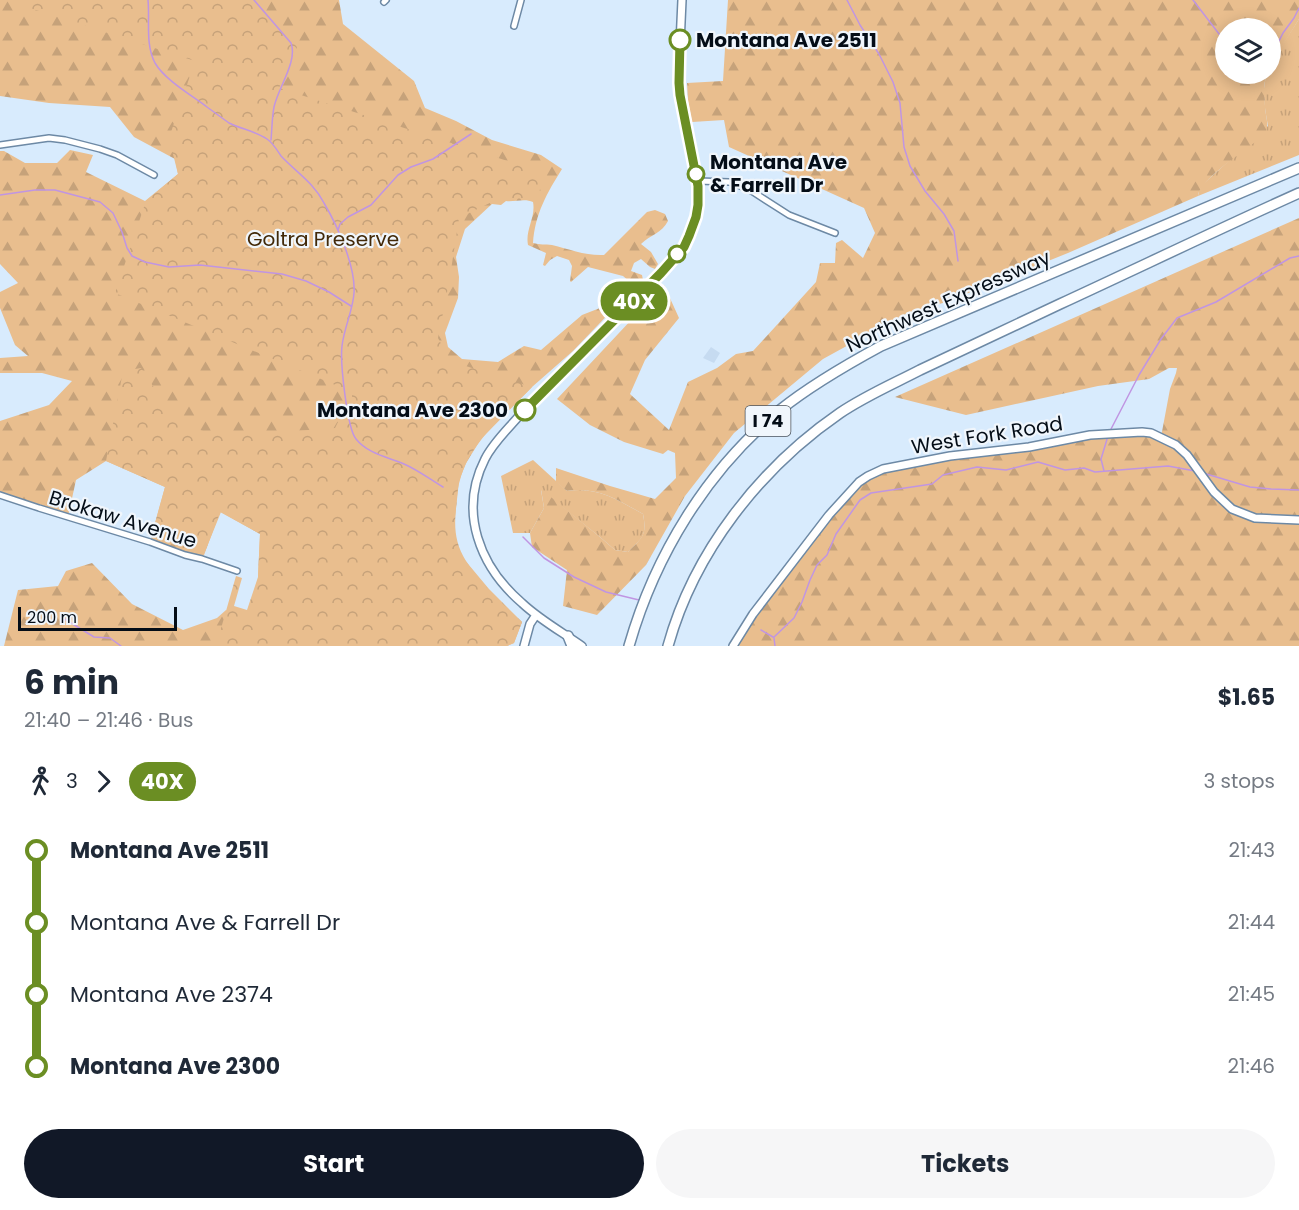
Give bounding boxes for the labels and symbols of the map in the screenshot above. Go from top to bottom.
place label: Montana Ave 2511 [696,26,877,54]
marker: Montana Ave 2511 [669,29,691,51]
place label: Montana Ave & Farrell Dr [710,148,847,199]
marker: Montana Ave & Farrell Dr [687,165,705,183]
park label: Goltra Preserve [247,225,399,253]
street label: Northwest Expressway [841,243,1055,359]
unlabelled marker [668,245,686,263]
line badge: 40X [600,282,668,320]
place label: Montana Ave 2300 [317,396,508,424]
marker: Montana Ave 2300 [514,399,536,421]
road number: I 74 [746,406,790,436]
street label: West Fork Road [909,409,1065,461]
street label: Brokaw Avenue [46,483,200,555]
scale bar [18,604,177,632]

